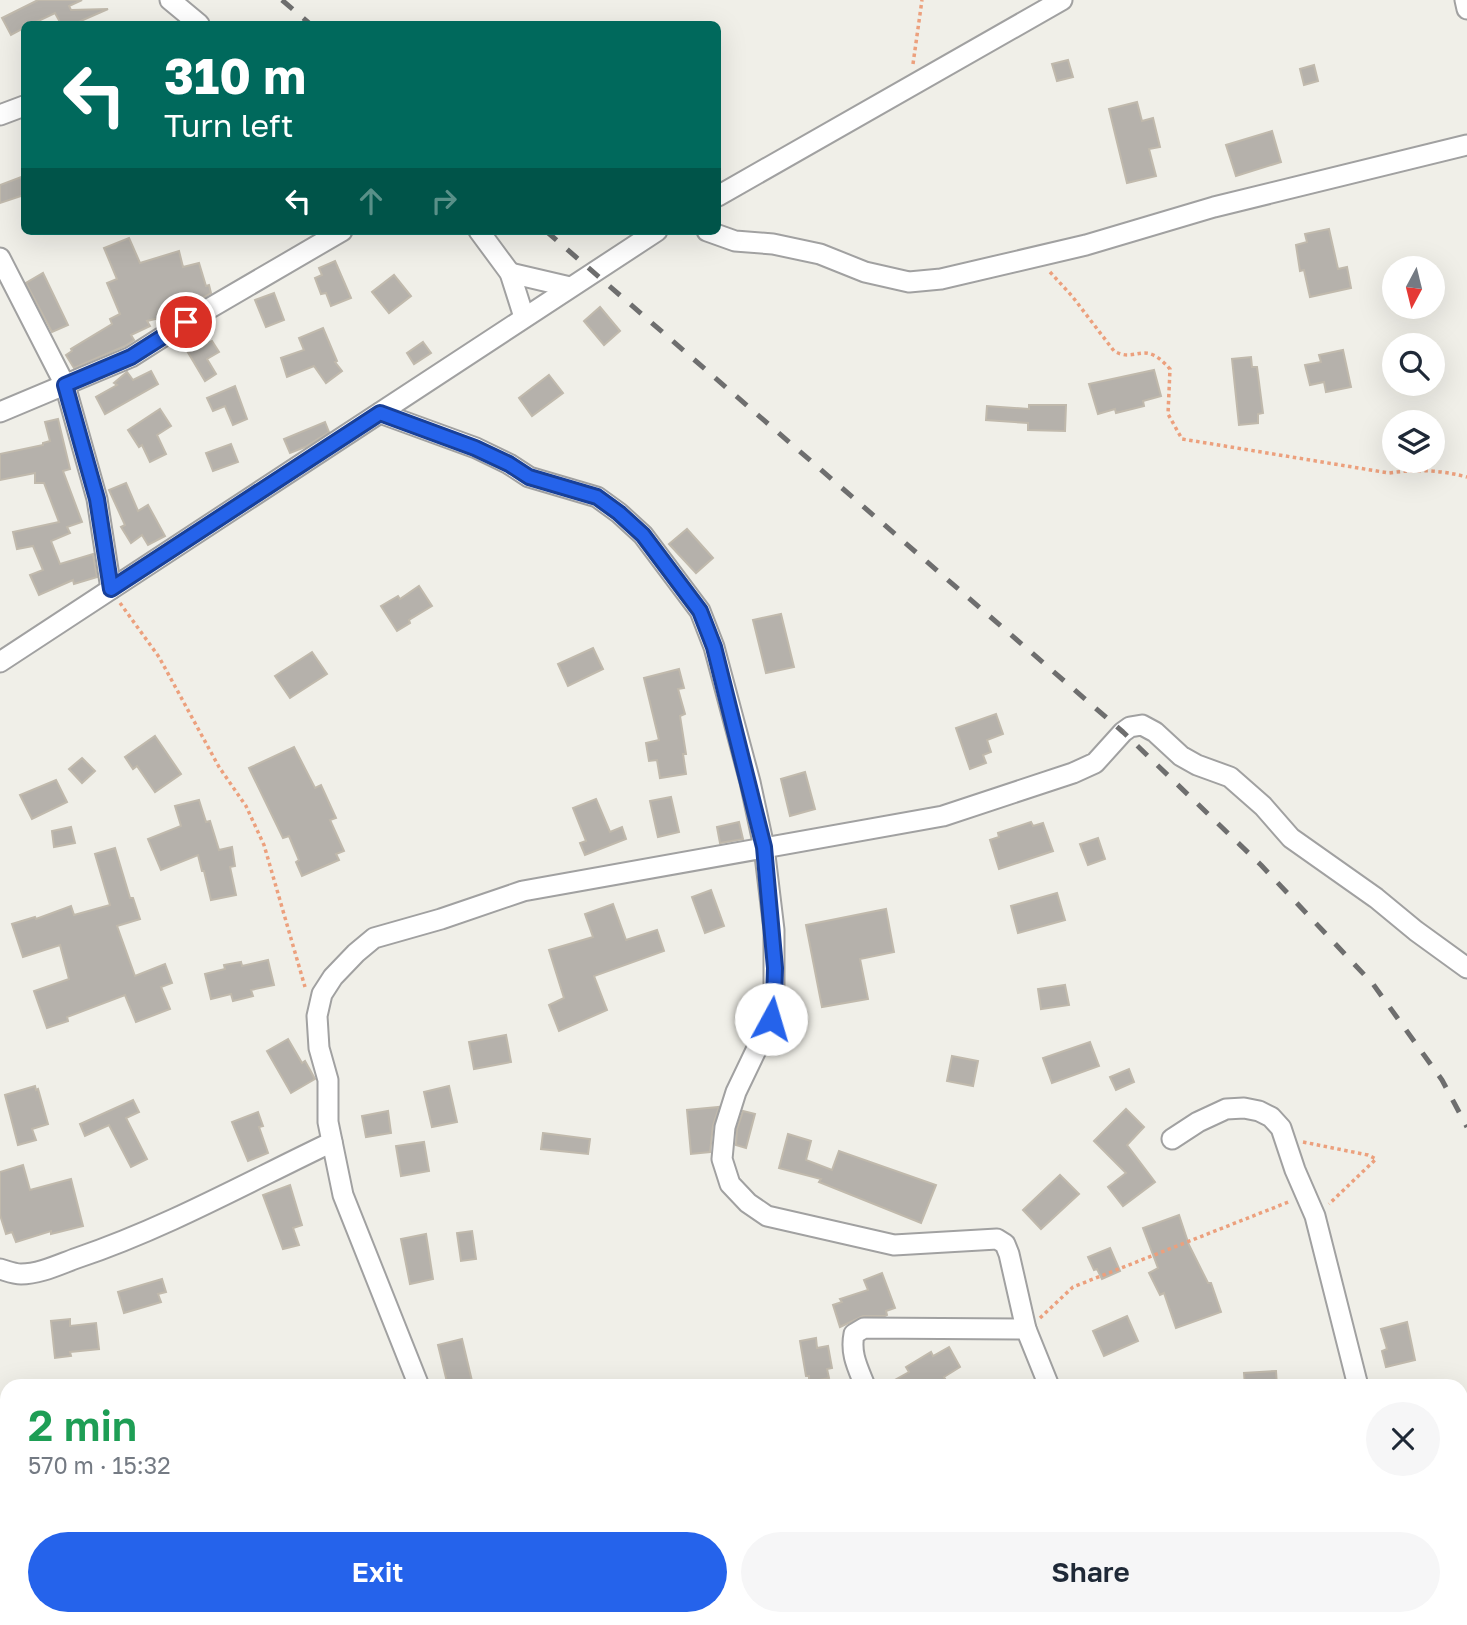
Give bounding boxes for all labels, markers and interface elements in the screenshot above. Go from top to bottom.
text: 310 m [164,46,306,105]
icon: left [49,49,140,140]
text: Turn left [164,106,293,144]
icon: left [279,182,317,220]
icon: ahead [352,182,390,220]
icon: right [425,182,463,220]
north arrow [1382,256,1446,318]
map controls [1382,256,1445,473]
pin [156,292,216,352]
icon: arrive [167,303,205,341]
button: search [1382,333,1445,396]
button: layers [1382,410,1445,473]
position arrow [734,982,808,1056]
text: 2 min [28,1400,137,1450]
button: close [1366,1402,1440,1476]
text: 570 m · 15:32 [28,1451,171,1479]
button: Exit [28,1532,727,1612]
button: Share [741,1532,1440,1612]

